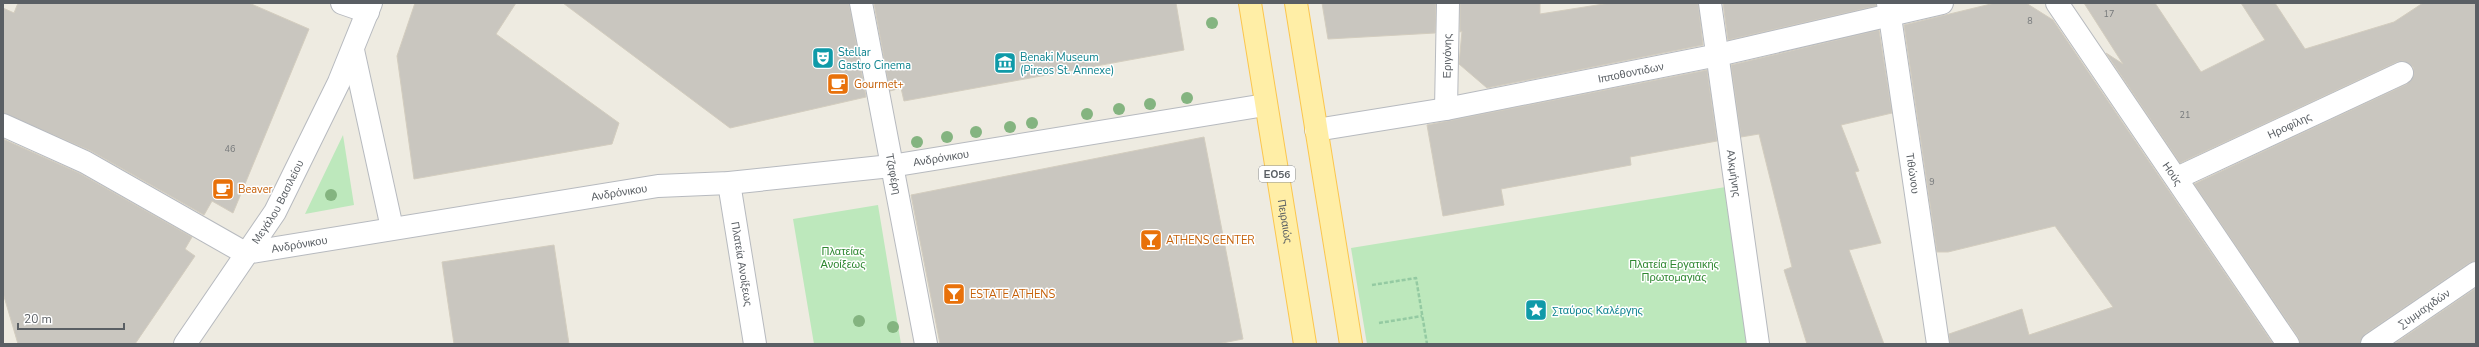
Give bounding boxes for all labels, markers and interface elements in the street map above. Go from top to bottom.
house number: 17 [2104,8,2114,20]
house number: 8 [2027,15,2033,27]
street label: Εριγόνης [1440,34,1455,78]
theatre icon: Stellar Gastro Cinema [810,45,836,71]
place label: Stellar Gastro Cinema [838,45,911,73]
museum icon: Benaki Museum (Pireos St. Annexe) [992,50,1018,76]
place label: Benaki Museum (Pireos St. Annexe) [1020,50,1114,78]
street label: Ιπποθοντιδων [1597,59,1666,87]
cafe icon: Gourmet+ [825,71,851,97]
place label: Gourmet+ [854,77,904,92]
house number: 21 [2180,109,2190,121]
street label: Ηροφίλης [2265,109,2314,143]
house number: 46 [225,143,235,155]
street label: Ανδρόνικου [912,146,970,170]
street label: Αλκμήνης [1723,149,1744,198]
street label: Τζαφέρη [882,152,904,196]
street label: Τιθώνου [1902,152,1923,195]
street label: Μεγάλου Βασιλείου [248,157,308,247]
street label: Ηούς [2159,159,2185,189]
road number: ΕΟ56 [1259,166,1295,182]
cafe icon: Beaver [210,176,236,202]
house number: 9 [1929,176,1935,188]
street label: Ανδρόνικου [590,181,648,205]
place label: Beaver [238,182,272,197]
street label: Πειραιώς [1274,198,1296,244]
street label: Πλατεία Ανοίξεως [727,221,756,307]
bar icon: ATHENS CENTER [1138,227,1164,253]
street label: Ανδρόνικου [270,233,328,257]
place label: ATHENS CENTER [1166,233,1255,248]
park label: Πλατείας Ανοίξεως [821,244,865,272]
park label: Πλατεία Εργατικής Πρωτομαγιάς [1629,257,1719,285]
bar icon: ESTATE ATHENS [941,281,967,307]
street label: Συμμαχιδών [2395,286,2454,332]
place label: ESTATE ATHENS [970,287,1055,302]
place icon: Σταύρος Καλέργης [1523,297,1549,323]
place label: Σταύρος Καλέργης [1552,303,1643,318]
scale bar [18,305,124,331]
text: 20 m [24,311,52,327]

